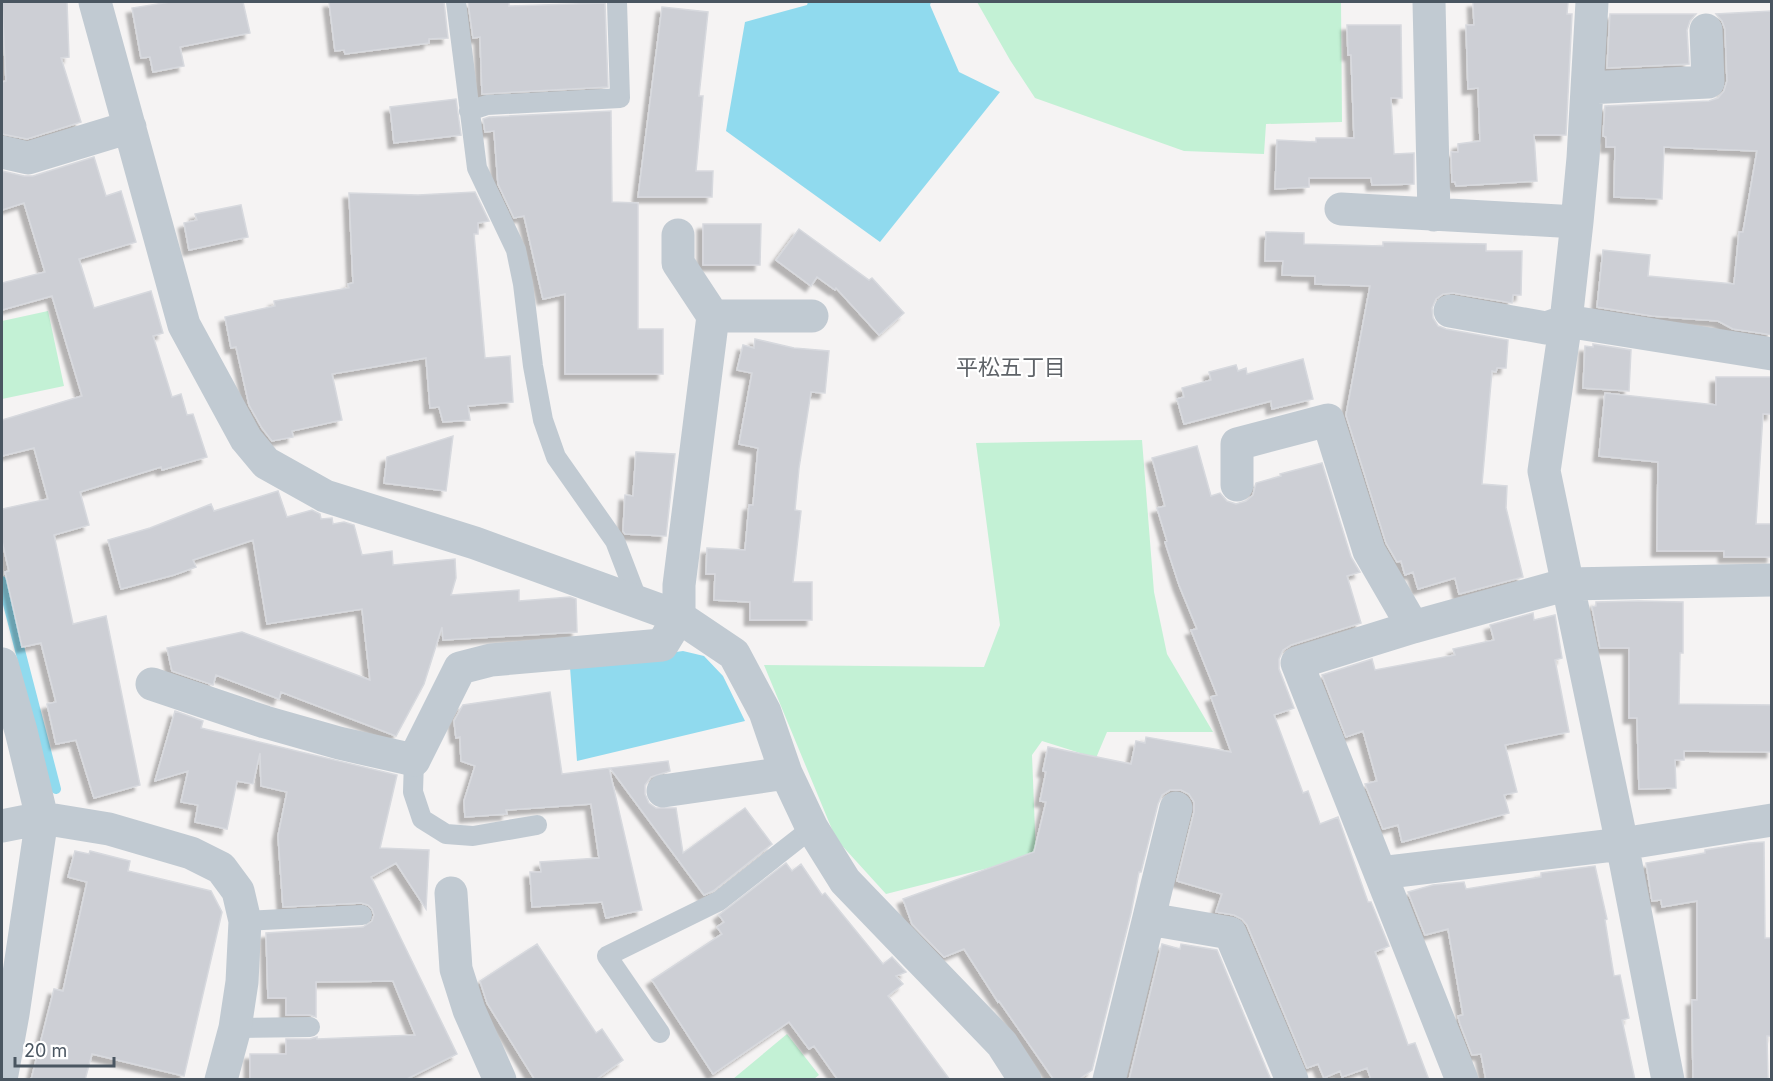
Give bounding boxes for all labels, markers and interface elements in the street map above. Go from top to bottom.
district label: 平松五丁目 [956,354,1066,380]
scale bar [15,1030,114,1068]
text: 20 m [24,1040,67,1061]

